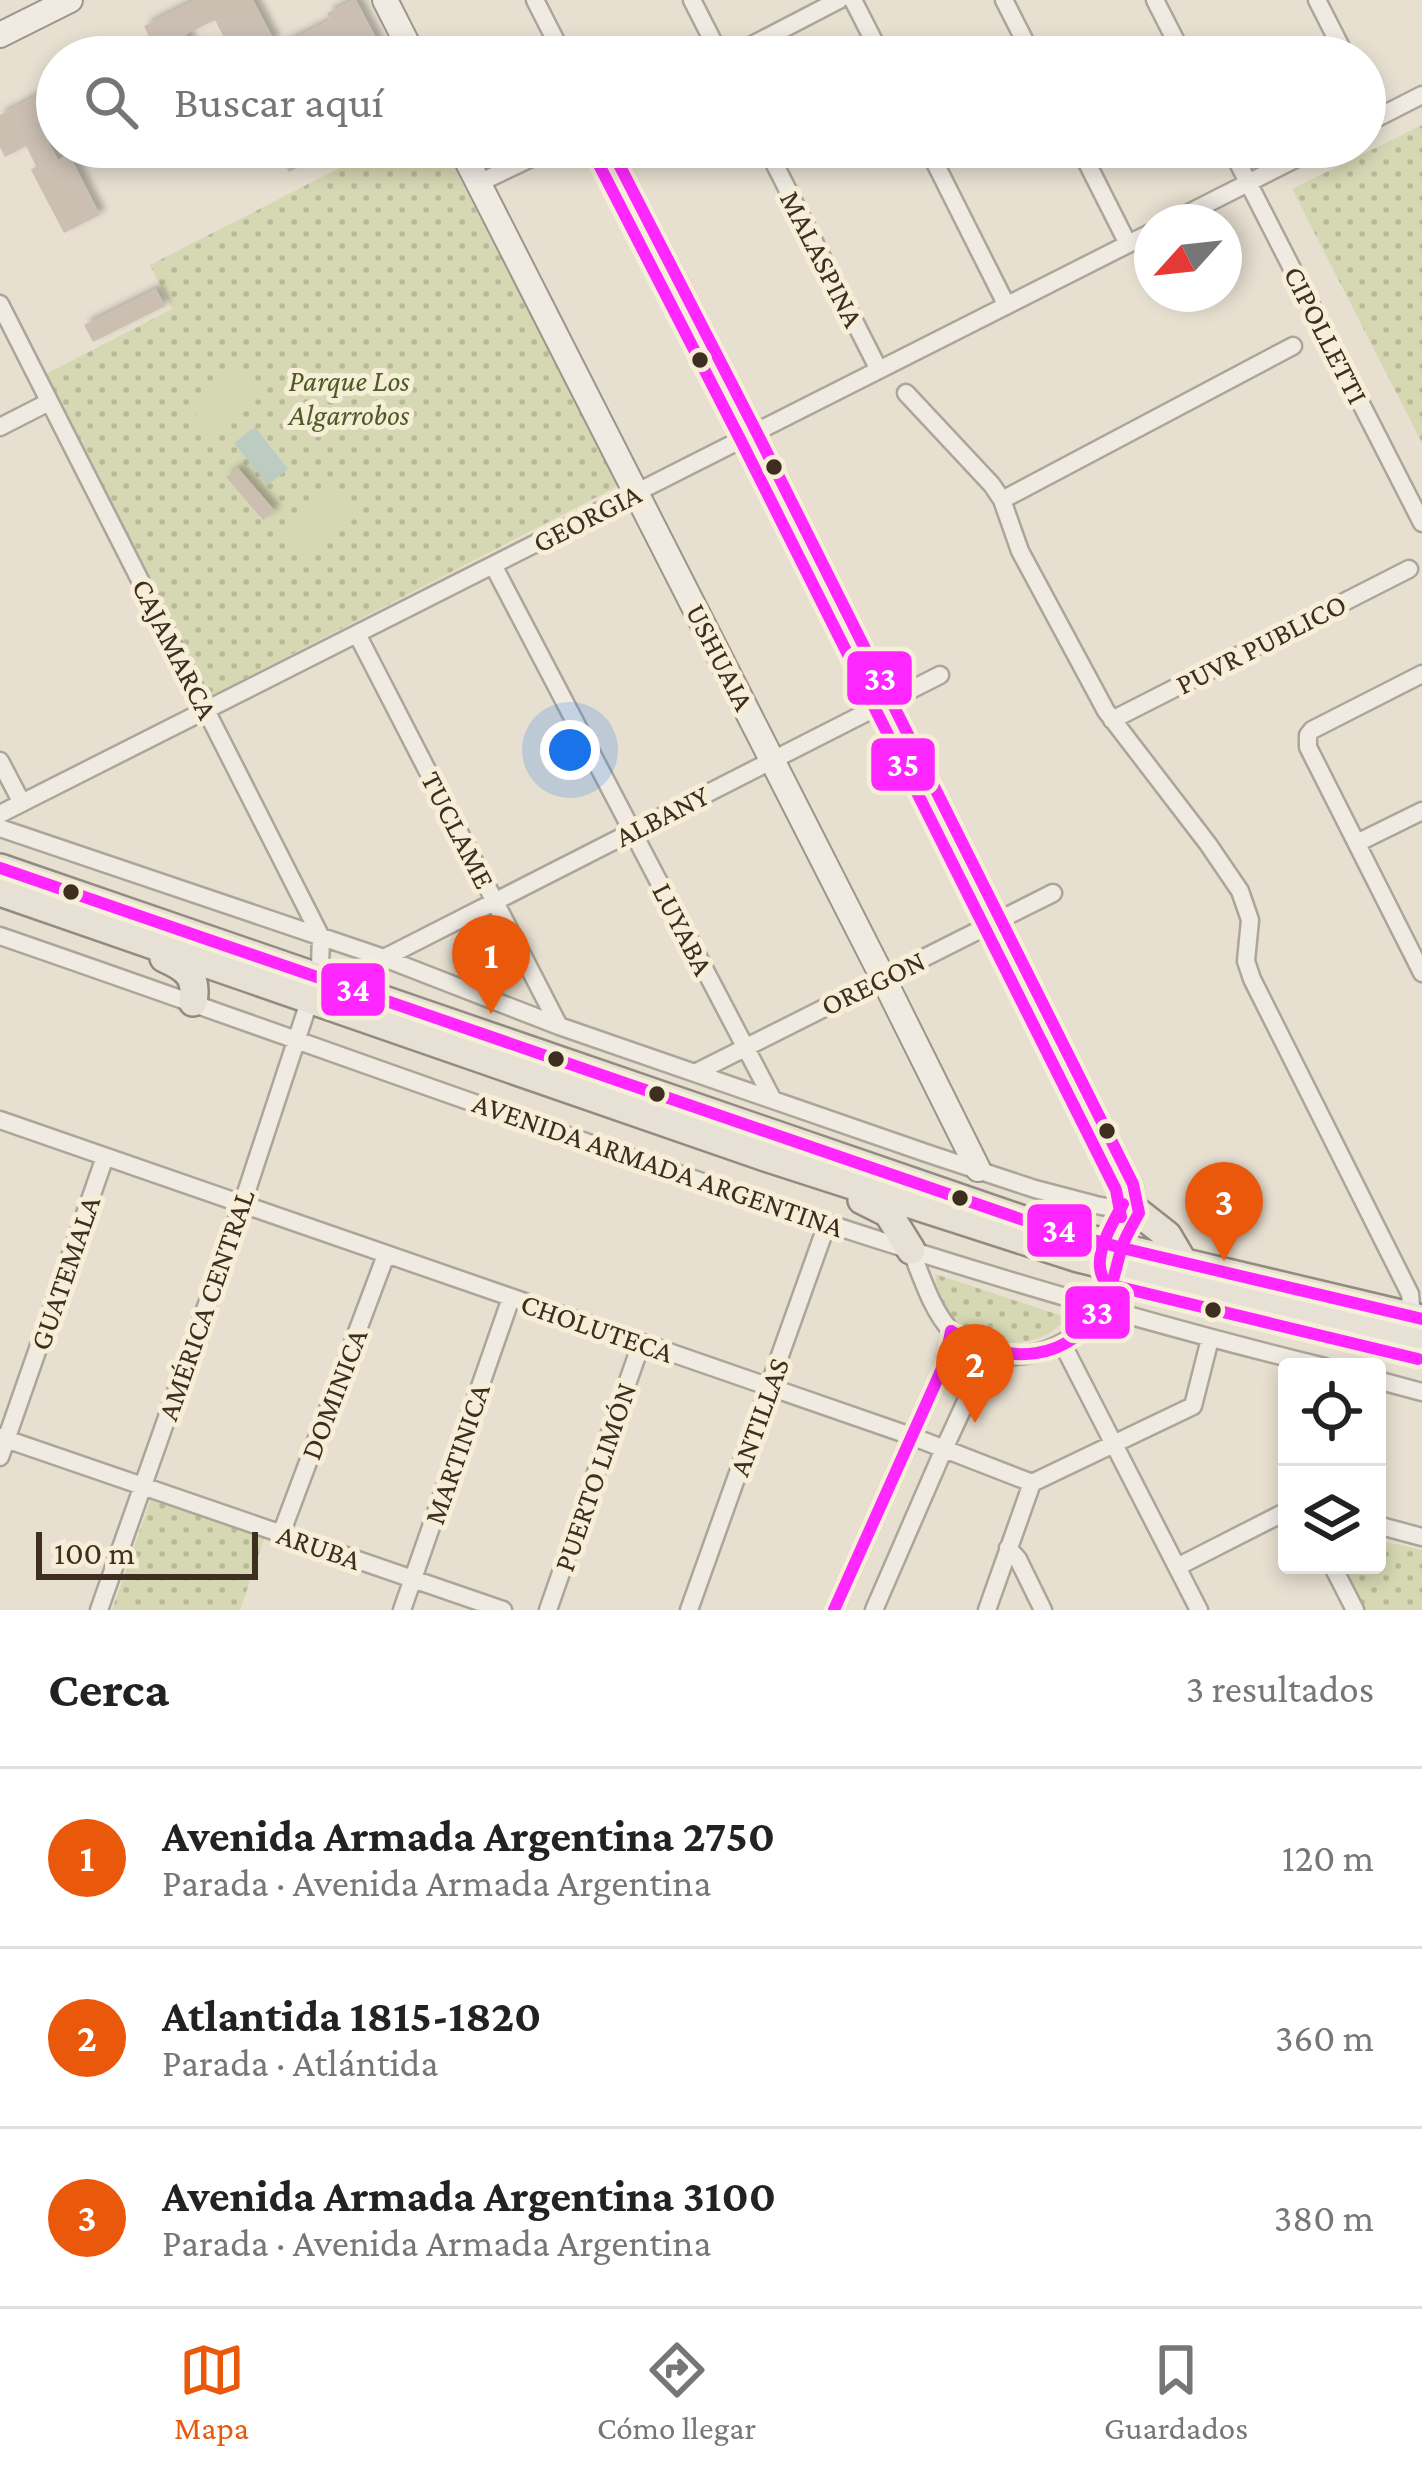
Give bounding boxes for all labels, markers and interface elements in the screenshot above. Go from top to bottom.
search box [36,36,1386,168]
icon: search [78,69,144,135]
text: Buscar aquí [174,77,384,127]
street label: MALASPINA [774,185,871,333]
north arrow [1134,204,1242,312]
street label: CIPOLLETTI [1278,261,1375,409]
unlabelled marker [689,349,711,371]
park label: Parque Los Algarrobos [287,364,410,432]
unlabelled marker [763,456,785,478]
street label: GEORGIA [527,476,647,559]
street label: CAJAMARCA [126,573,225,725]
street label: PUVR PUBLICO [1170,587,1351,701]
street label: USHUAIA [680,598,762,717]
line badge: 33 [845,649,914,707]
text: 33 [864,660,896,697]
your location [540,720,600,780]
line badge: 35 [869,736,937,793]
text: 35 [887,746,919,783]
street label: TUCLAME [415,766,502,894]
street label: ALBANY [609,778,714,853]
street label: LUYABA [646,877,721,981]
unlabelled marker [60,881,82,903]
pin: 1 [452,915,530,1014]
street label: OREGON [815,943,930,1022]
line badge: 34 [319,961,387,1018]
text: 34 [336,971,370,1008]
unlabelled marker [545,1048,567,1070]
unlabelled marker [646,1083,668,1105]
street label: AVENIDA ARMADA ARGENTINA [468,1085,849,1244]
unlabelled marker [1096,1120,1118,1142]
pin: 3 [1185,1162,1263,1261]
street label: AMÉRICA CENTRAL [151,1185,261,1425]
unlabelled marker [949,1187,971,1209]
street label: GUATEMALA [23,1191,107,1354]
line badge: 34 [1025,1202,1094,1259]
text: 34 [1042,1212,1076,1249]
line badge: 33 [1063,1284,1132,1341]
street label: CHOLUTECA [517,1286,678,1369]
text: 33 [1081,1294,1113,1331]
unlabelled marker [1202,1299,1224,1321]
street label: DOMINICA [294,1323,374,1464]
pin: 2 [936,1324,1014,1423]
street label: ANTILLAS [722,1353,795,1480]
map controls [1278,1358,1386,1574]
button: locate [1278,1358,1386,1466]
street label: MARTINICA [417,1378,496,1528]
street label: PUERTO LIMÓN [547,1378,642,1575]
button: layers [1278,1466,1386,1574]
street label: ARUBA [273,1517,366,1576]
scale bar [36,1526,258,1579]
text: 100 m [54,1534,135,1571]
text: Cerca [48,1660,169,1717]
text: 3 resultados [1186,1667,1374,1710]
text: Avenida Armada Argentina 2750 [162,1811,775,1861]
text: 1 [80,1836,94,1879]
text: 120 m [1282,1836,1374,1879]
text: Parada · Avenida Armada Argentina [162,1861,711,1904]
text: Atlantida 1815-1820 [162,1991,541,2041]
text: 2 [77,2016,97,2059]
text: 360 m [1275,2016,1374,2059]
text: Parada · Atlántida [162,2041,438,2084]
text: Avenida Armada Argentina 3100 [162,2171,776,2221]
text: 3 [77,2196,97,2239]
text: 380 m [1274,2196,1374,2239]
text: Parada · Avenida Armada Argentina [162,2221,711,2264]
tab: Mapa [174,2337,249,2446]
tab: Cómo llegar [597,2337,756,2446]
tab: Guardados [1104,2337,1248,2446]

